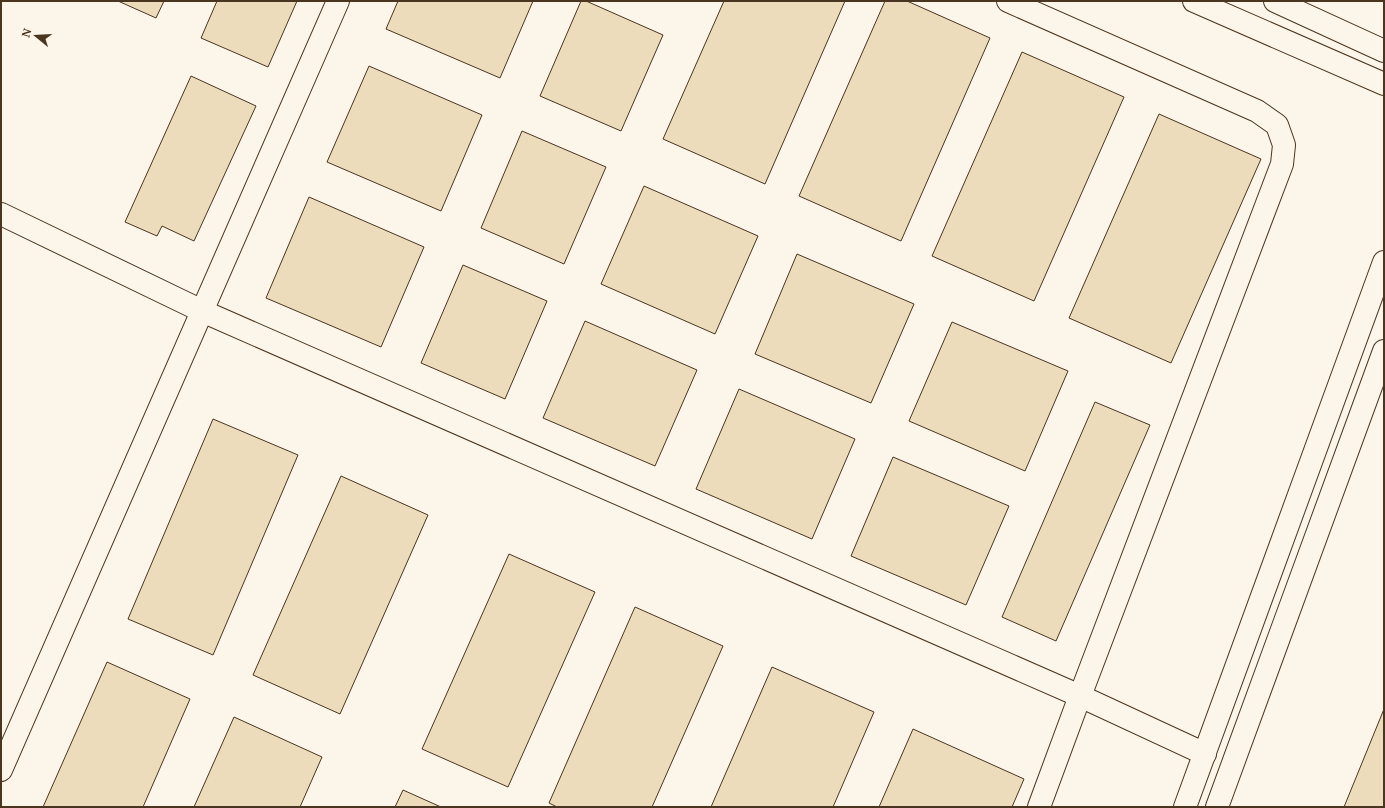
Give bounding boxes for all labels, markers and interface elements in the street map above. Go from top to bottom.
north arrow [16,16,56,56]
text: N [18,26,35,39]

